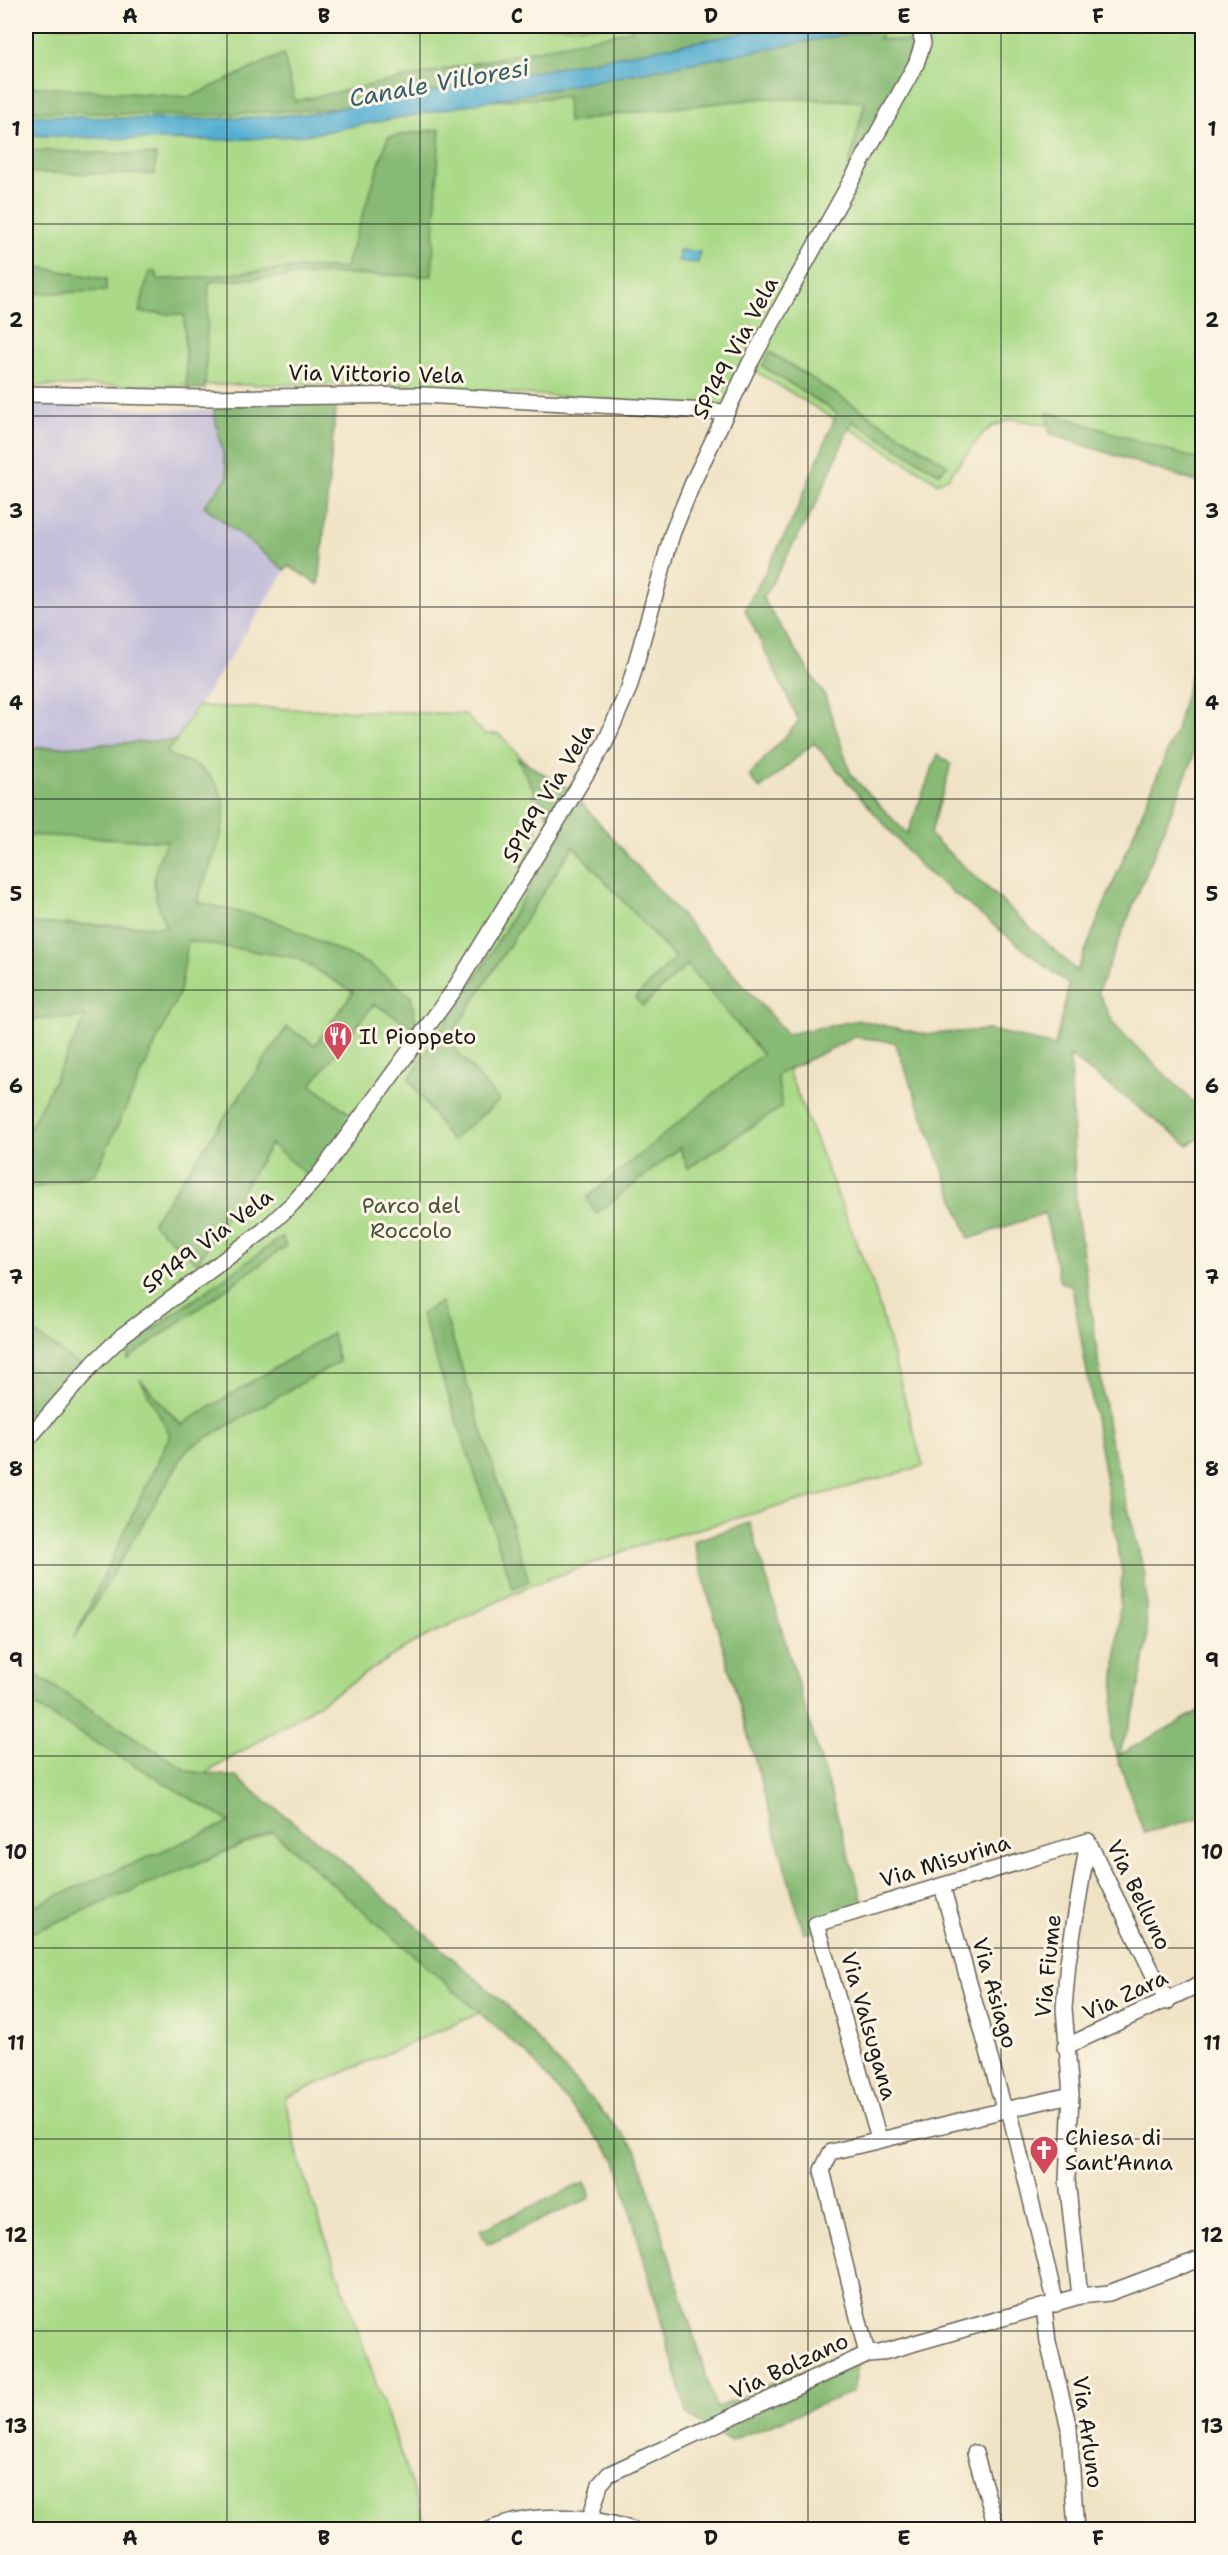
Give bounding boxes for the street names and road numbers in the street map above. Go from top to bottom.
street label: SP149 Via Vela [685,271,785,424]
street label: Via Vittorio Vela [288,358,465,390]
street label: SP149 Via Vela [495,718,601,868]
street label: SP149 Via Vela [135,1182,279,1300]
street label: Via Misurina [876,1827,1014,1895]
street label: Via Belluno [1100,1835,1178,1955]
street label: Via Fiume [1028,1913,1068,2019]
street label: Via Asiago [965,1934,1025,2052]
street label: Via Valsugana [834,1949,904,2104]
street label: Via Zara [1078,1963,1173,2027]
street label: Via Bolzano [725,2326,853,2406]
street label: Via Arluno [1066,2374,1110,2490]

